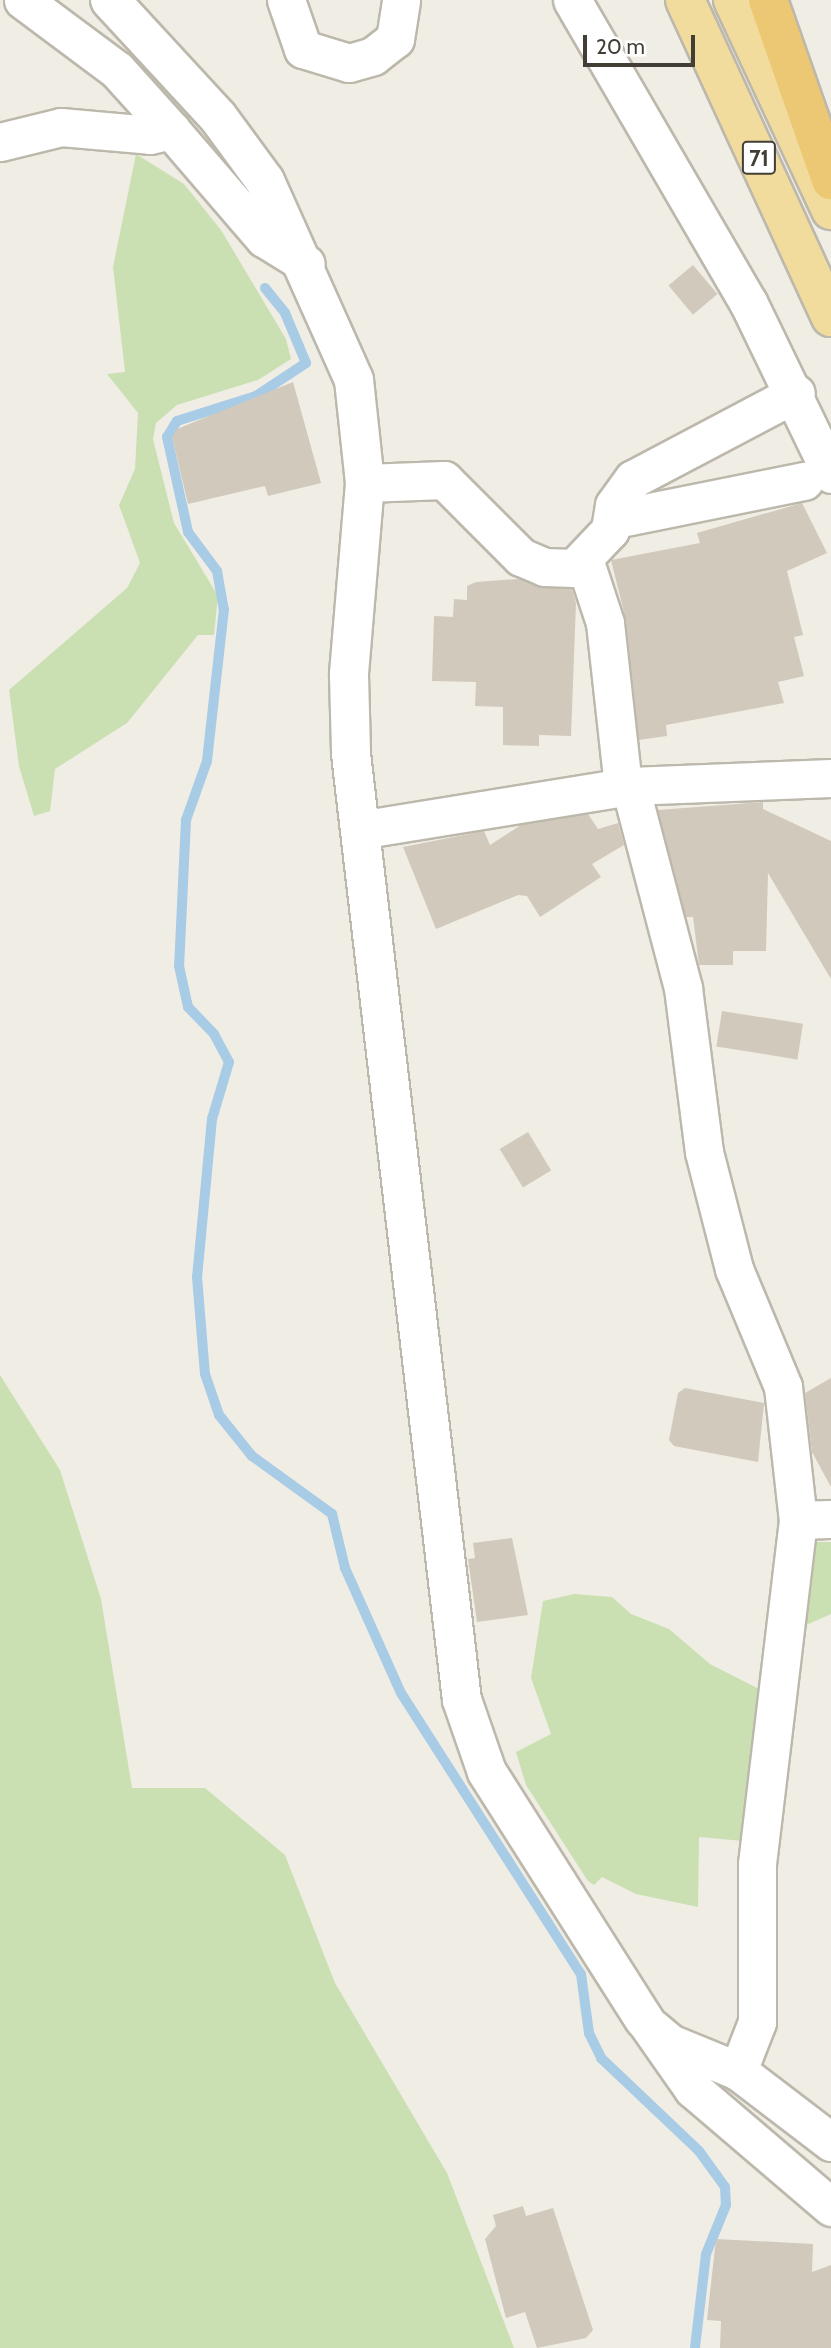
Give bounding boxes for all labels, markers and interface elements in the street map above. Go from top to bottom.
scale bar [586,21,698,65]
text: 20 m [596,34,645,59]
road number: 71 [742,139,776,178]

